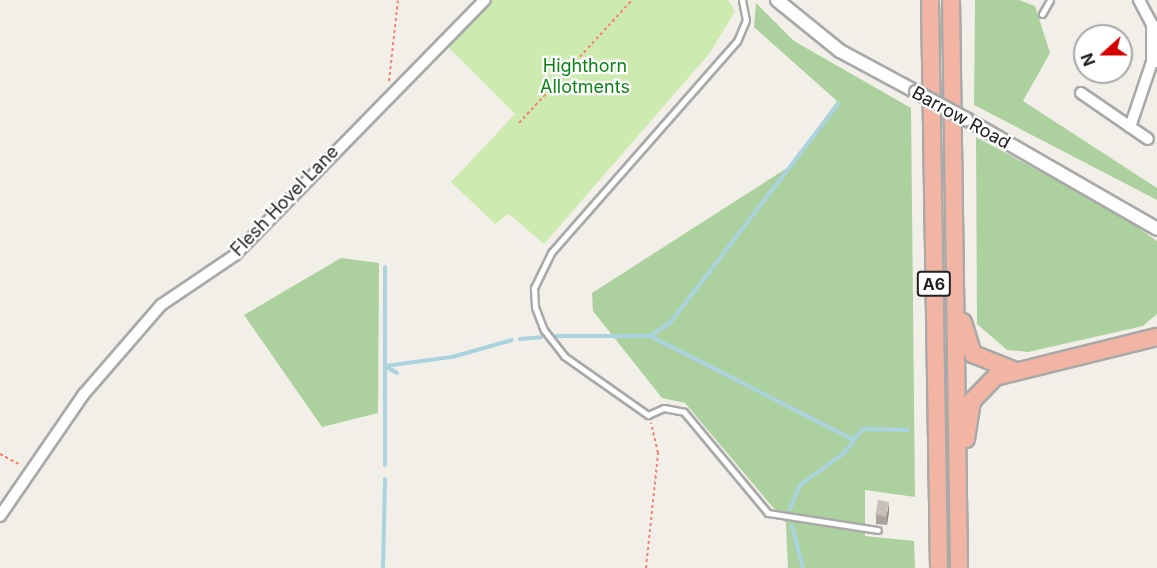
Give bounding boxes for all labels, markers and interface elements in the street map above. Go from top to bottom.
north arrow [1073,24,1133,84]
text: N [1077,50,1100,69]
park label: Highthorn Allotments [540,56,630,98]
street label: Barrow Road [908,82,1014,154]
street label: Flesh Hovel Lane [227,141,343,261]
road number: A6 [916,271,952,297]

